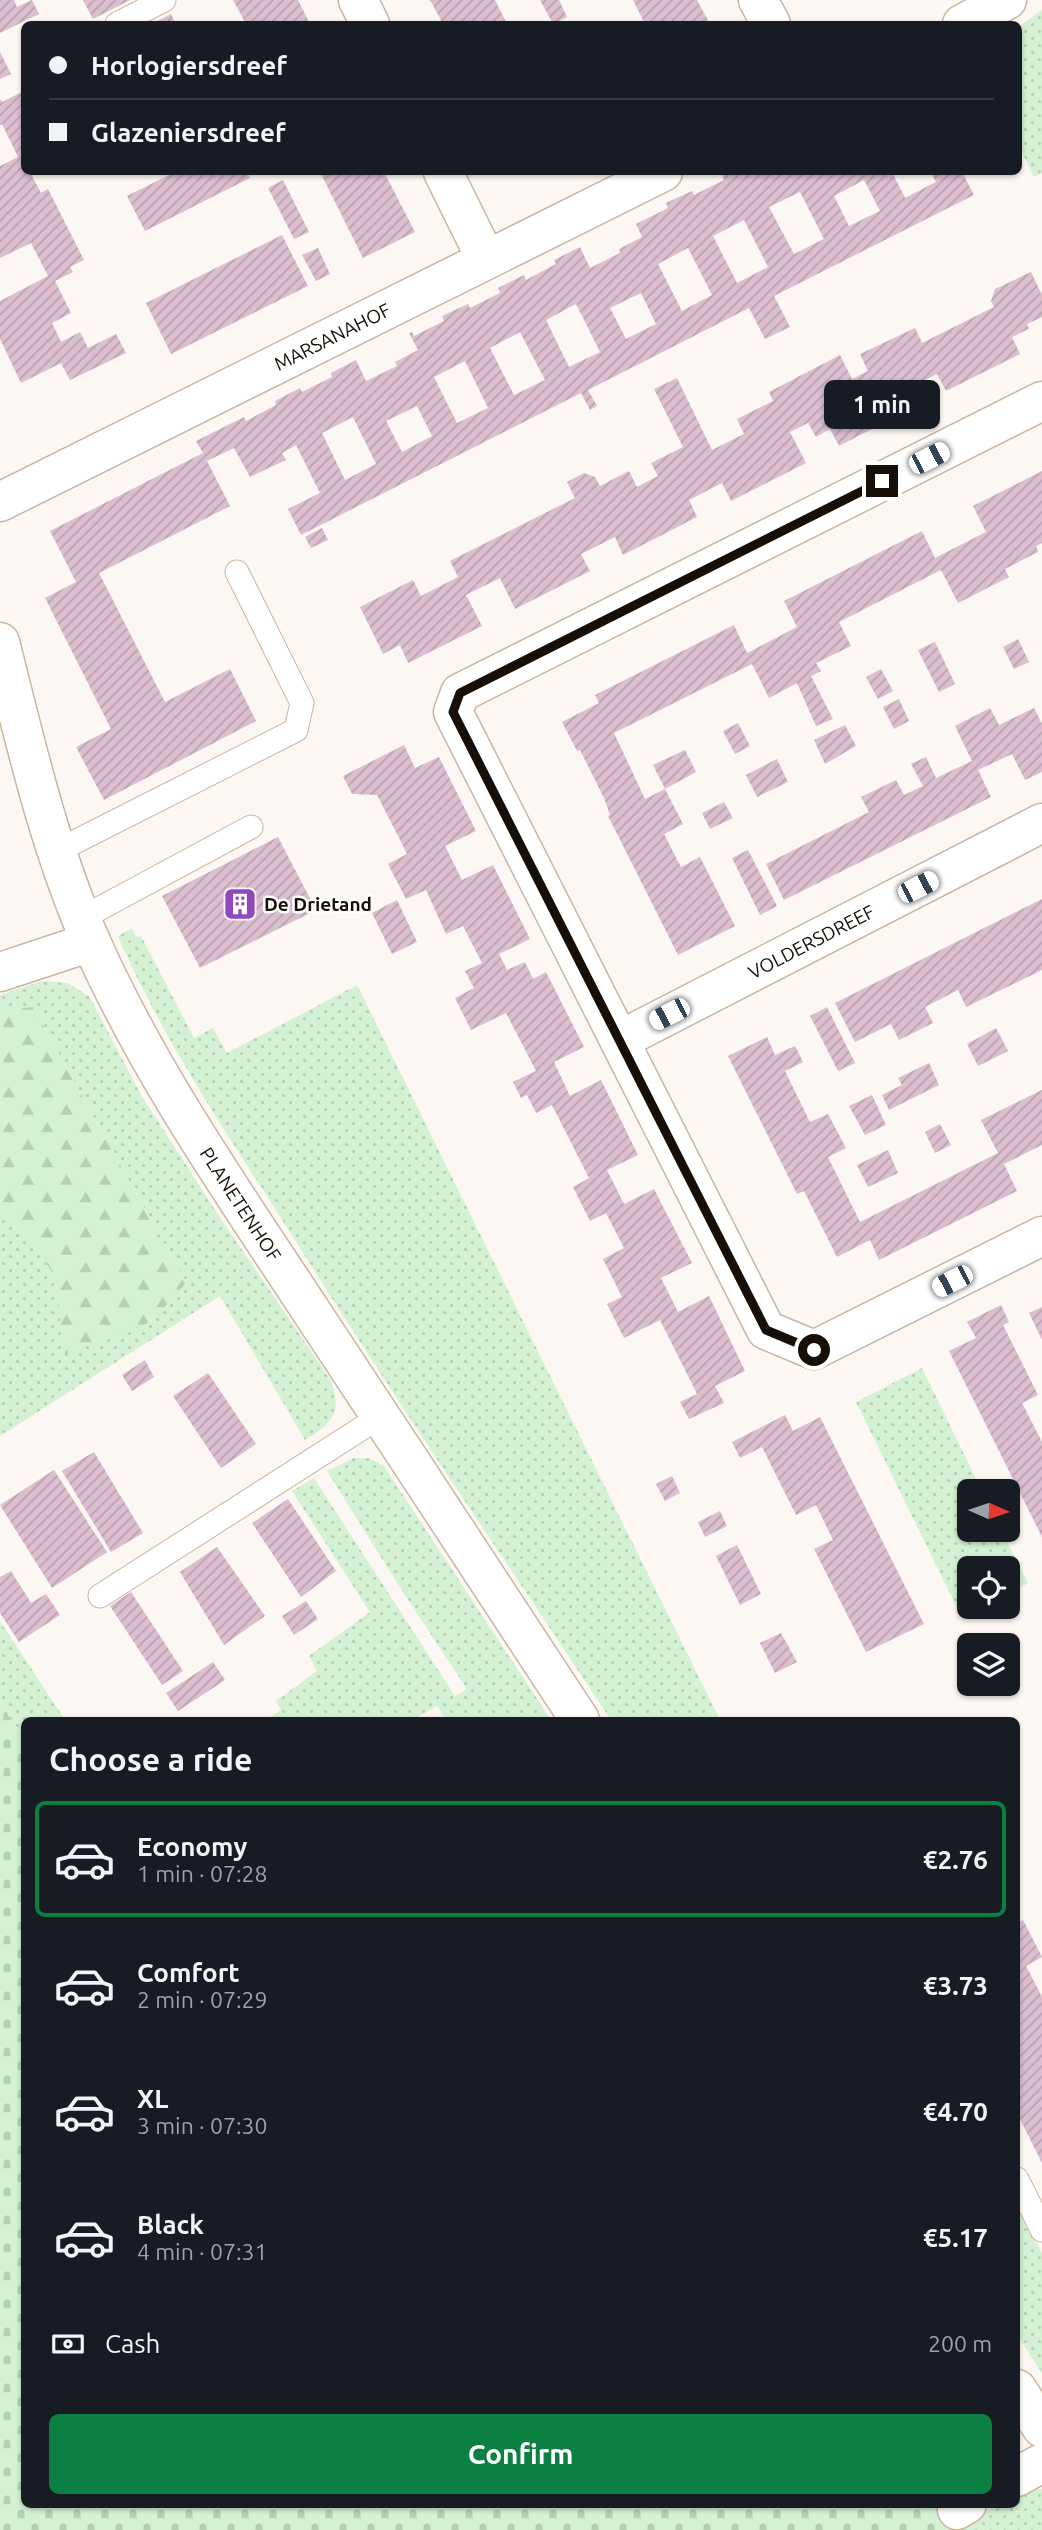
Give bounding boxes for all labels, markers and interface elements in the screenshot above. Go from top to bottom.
text: Horlogiersdreef [91,51,287,80]
text: Glazeniersdreef [91,118,286,147]
street label: MARSANAHOF [270,299,394,375]
callout: 1 min [824,379,940,428]
text: 1 min [853,392,911,417]
car [906,439,953,477]
route end [866,465,898,497]
car [895,868,942,906]
building icon: De Drietand [221,885,259,923]
place label: De Drietand [264,893,372,915]
street label: VOLDERSDREEF [744,900,878,983]
car [646,995,693,1033]
street label: PLANETENHOF [196,1143,286,1265]
car [929,1262,976,1300]
route start [798,1334,830,1366]
north arrow [957,1479,1020,1542]
map controls [957,1479,1020,1696]
button: locate [957,1556,1020,1619]
button: layers [957,1633,1020,1696]
text: Choose a ride [49,1741,252,1777]
icon: car [53,1828,116,1891]
text: Economy [137,1832,247,1861]
text: €2.76 [923,1845,988,1874]
text: 1 min · 07:28 [137,1861,268,1886]
icon: car [53,1954,116,2017]
text: Comfort [137,1958,240,1987]
text: €3.73 [923,1971,988,2000]
text: 2 min · 07:29 [137,1987,268,2012]
icon: car [53,2080,116,2143]
text: XL [137,2084,168,2113]
text: €4.70 [923,2097,988,2126]
text: 3 min · 07:30 [137,2113,268,2138]
icon: car [53,2206,116,2269]
text: Black [137,2210,204,2239]
text: €5.17 [923,2223,988,2252]
text: 4 min · 07:31 [137,2239,268,2264]
icon: cash [49,2325,87,2363]
text: Cash [105,2329,160,2358]
text: 200 m [928,2331,992,2356]
button: Confirm [49,2414,992,2494]

